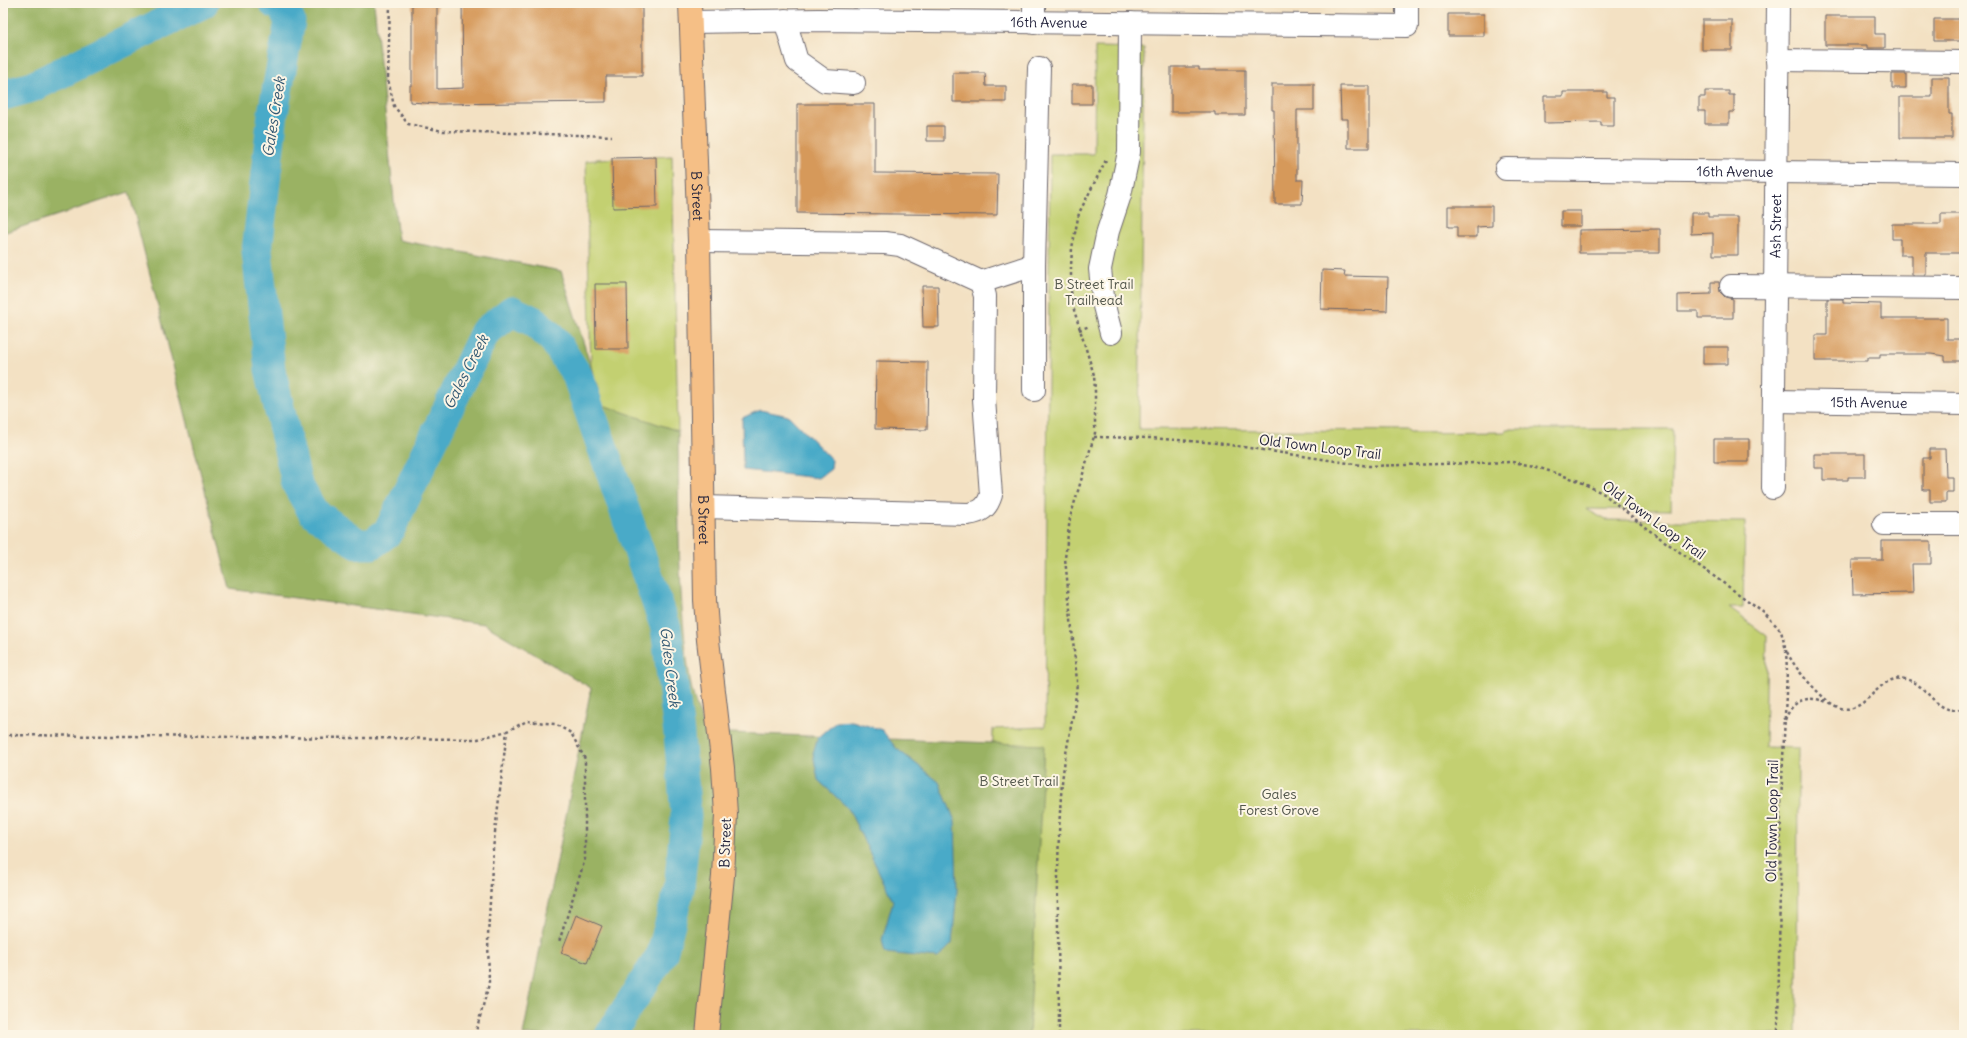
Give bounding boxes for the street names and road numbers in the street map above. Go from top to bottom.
street label: 16th Avenue [1011,13,1087,32]
street label: 16th Avenue [1697,162,1773,181]
street label: B Street [687,171,707,221]
street label: Ash Street [1766,194,1785,258]
street label: 15th Avenue [1830,393,1907,412]
street label: Old Town Loop Trail [1258,431,1382,463]
street label: Old Town Loop Trail [1599,477,1709,563]
street label: B Street [694,495,713,545]
street label: Old Town Loop Trail [1762,759,1782,883]
street label: B Street [715,817,735,868]

